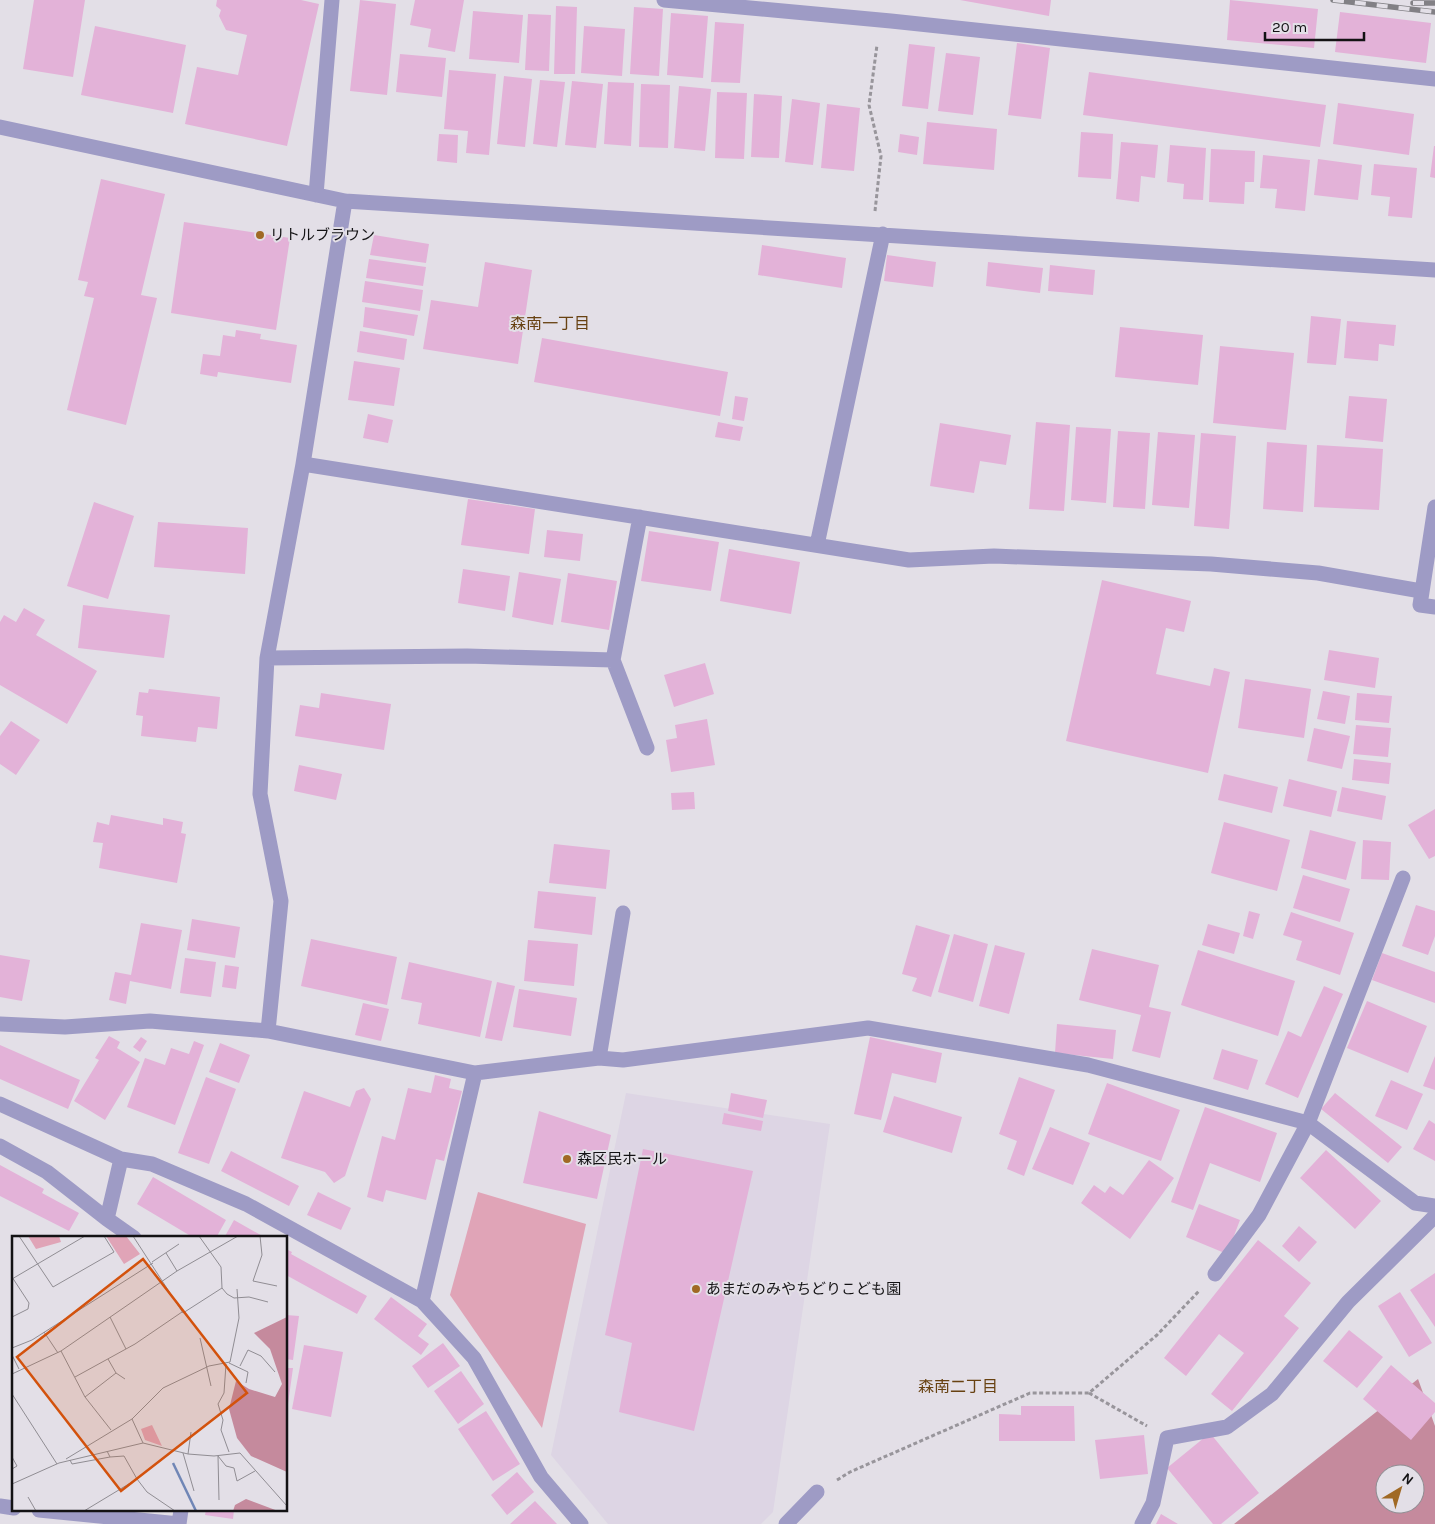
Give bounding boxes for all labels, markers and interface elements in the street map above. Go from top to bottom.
scale bar [1265,10,1364,42]
text: 20 m [1272,18,1307,36]
place label: リトルブラウン [270,226,375,244]
marker: リトルブラウン [254,229,266,241]
district label: 森南一丁目 [510,314,590,333]
place label: 森区民ホール [577,1150,667,1168]
marker: 森区民ホール [561,1153,573,1165]
inset map [12,1236,288,1512]
place label: あまだのみやちどりこども園 [706,1280,901,1298]
marker: あまだのみやちどりこども園 [690,1283,702,1295]
district label: 森南二丁目 [918,1377,998,1396]
north arrow [1375,1464,1425,1514]
text: N [1399,1469,1417,1489]

